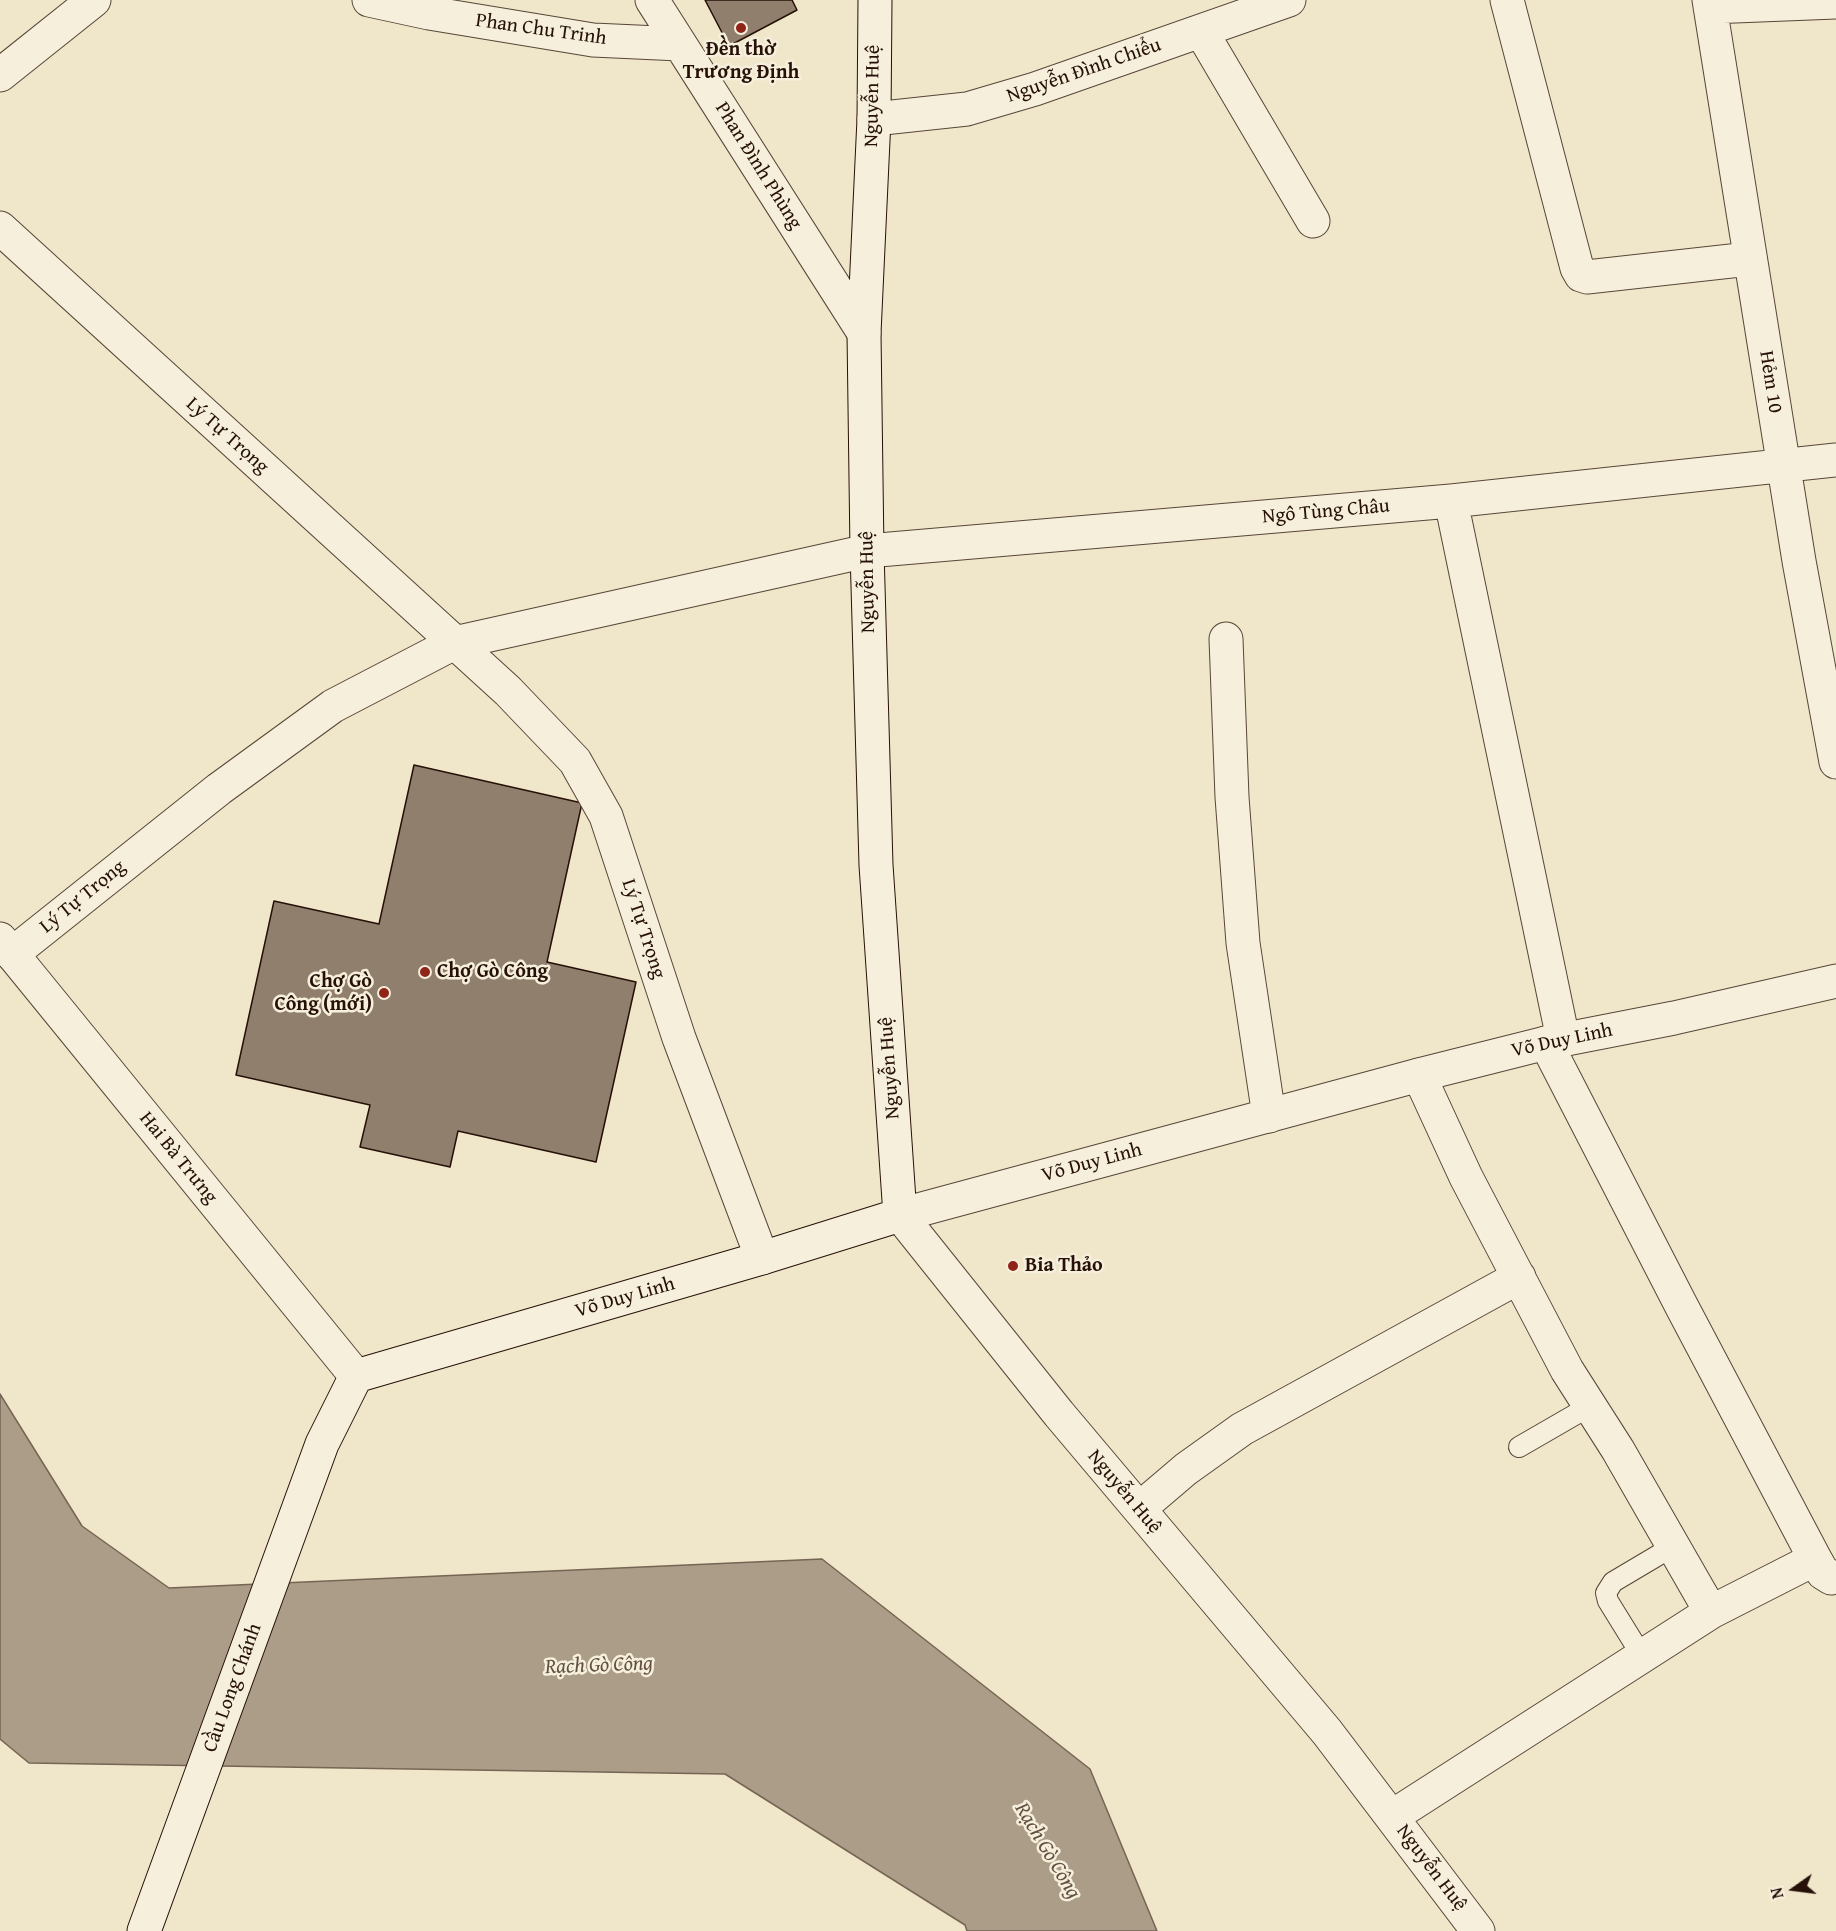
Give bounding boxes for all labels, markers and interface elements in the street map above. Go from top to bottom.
street label: Phan Chu Trinh [474,9,608,51]
marker: Đền thờ Trương Định [734,21,748,35]
street label: Nguyễn Đình Chiểu [1004,33,1164,109]
place label: Đền thờ Trương Định [683,38,799,85]
street label: Nguyễn Huệ [860,45,886,147]
street label: Phan Đình Phùng [709,98,807,234]
street label: Hẻm 10 [1753,349,1787,415]
street label: Lý Tự Trọng [181,393,273,479]
street label: Ngô Tùng Châu [1261,494,1391,530]
street label: Nguyễn Huệ [855,531,881,633]
street label: Lý Tự Trọng [35,855,131,939]
street label: Lý Tự Trọng [616,876,670,982]
place label: Chợ Gò Công [437,960,548,984]
marker: Chợ Gò Công [418,965,432,979]
place label: Chợ Gò Công (mới) [274,970,372,1017]
marker: Chợ Gò Công (mới) [377,986,391,1000]
street label: Nguyễn Huệ [874,1016,906,1120]
street label: Võ Duy Linh [1509,1019,1615,1063]
street label: Hai Bà Trưng [134,1107,222,1209]
street label: Võ Duy Linh [1039,1138,1145,1188]
place label: Bia Thảo [1025,1254,1103,1278]
marker: Bia Thảo [1006,1259,1020,1273]
street label: Võ Duy Linh [572,1272,678,1324]
street label: Nguyễn Huệ [1082,1445,1166,1539]
street label: Cầu Long Chánh [199,1620,267,1756]
water label: Rạch Gò Công [545,1652,653,1680]
water label: Rạch Gò Công [1008,1798,1086,1904]
street label: Nguyễn Huệ [1391,1820,1471,1916]
north arrow [1764,1859,1824,1919]
text: N [1764,1885,1789,1901]

